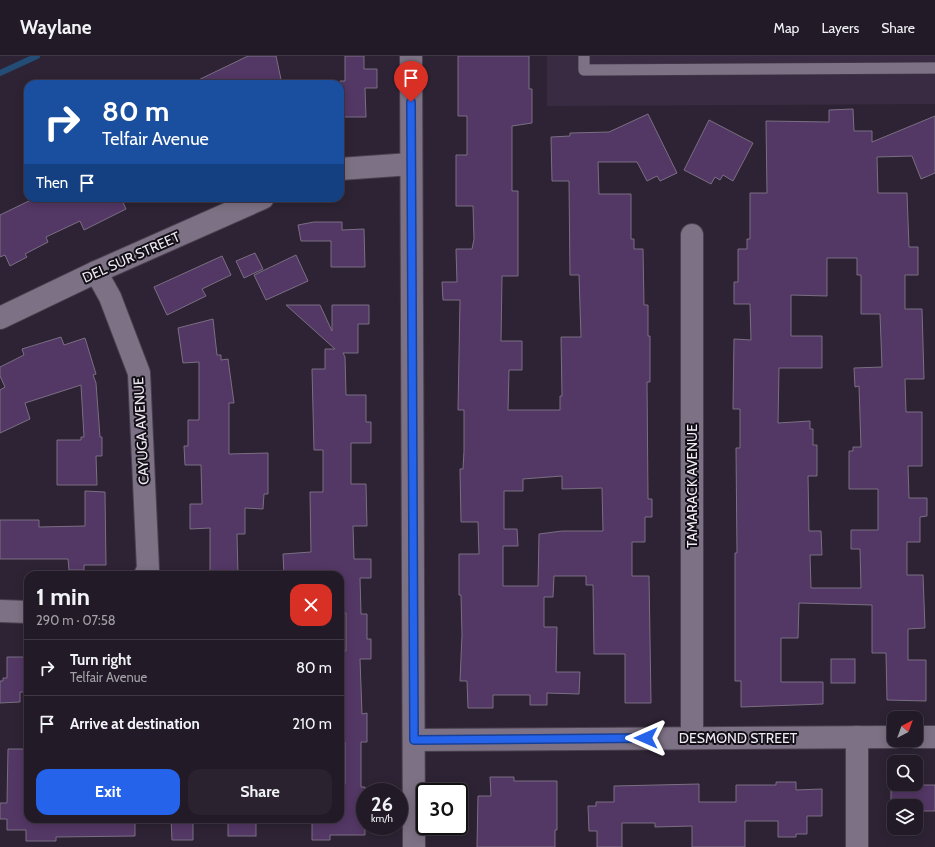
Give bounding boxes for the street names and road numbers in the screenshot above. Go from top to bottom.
street label: DEL SUR STREET [79,227,183,287]
street label: CAYUGA AVENUE [129,377,153,485]
street label: TAMARACK AVENUE [683,424,701,548]
street label: DESMOND STREET [679,729,798,747]

